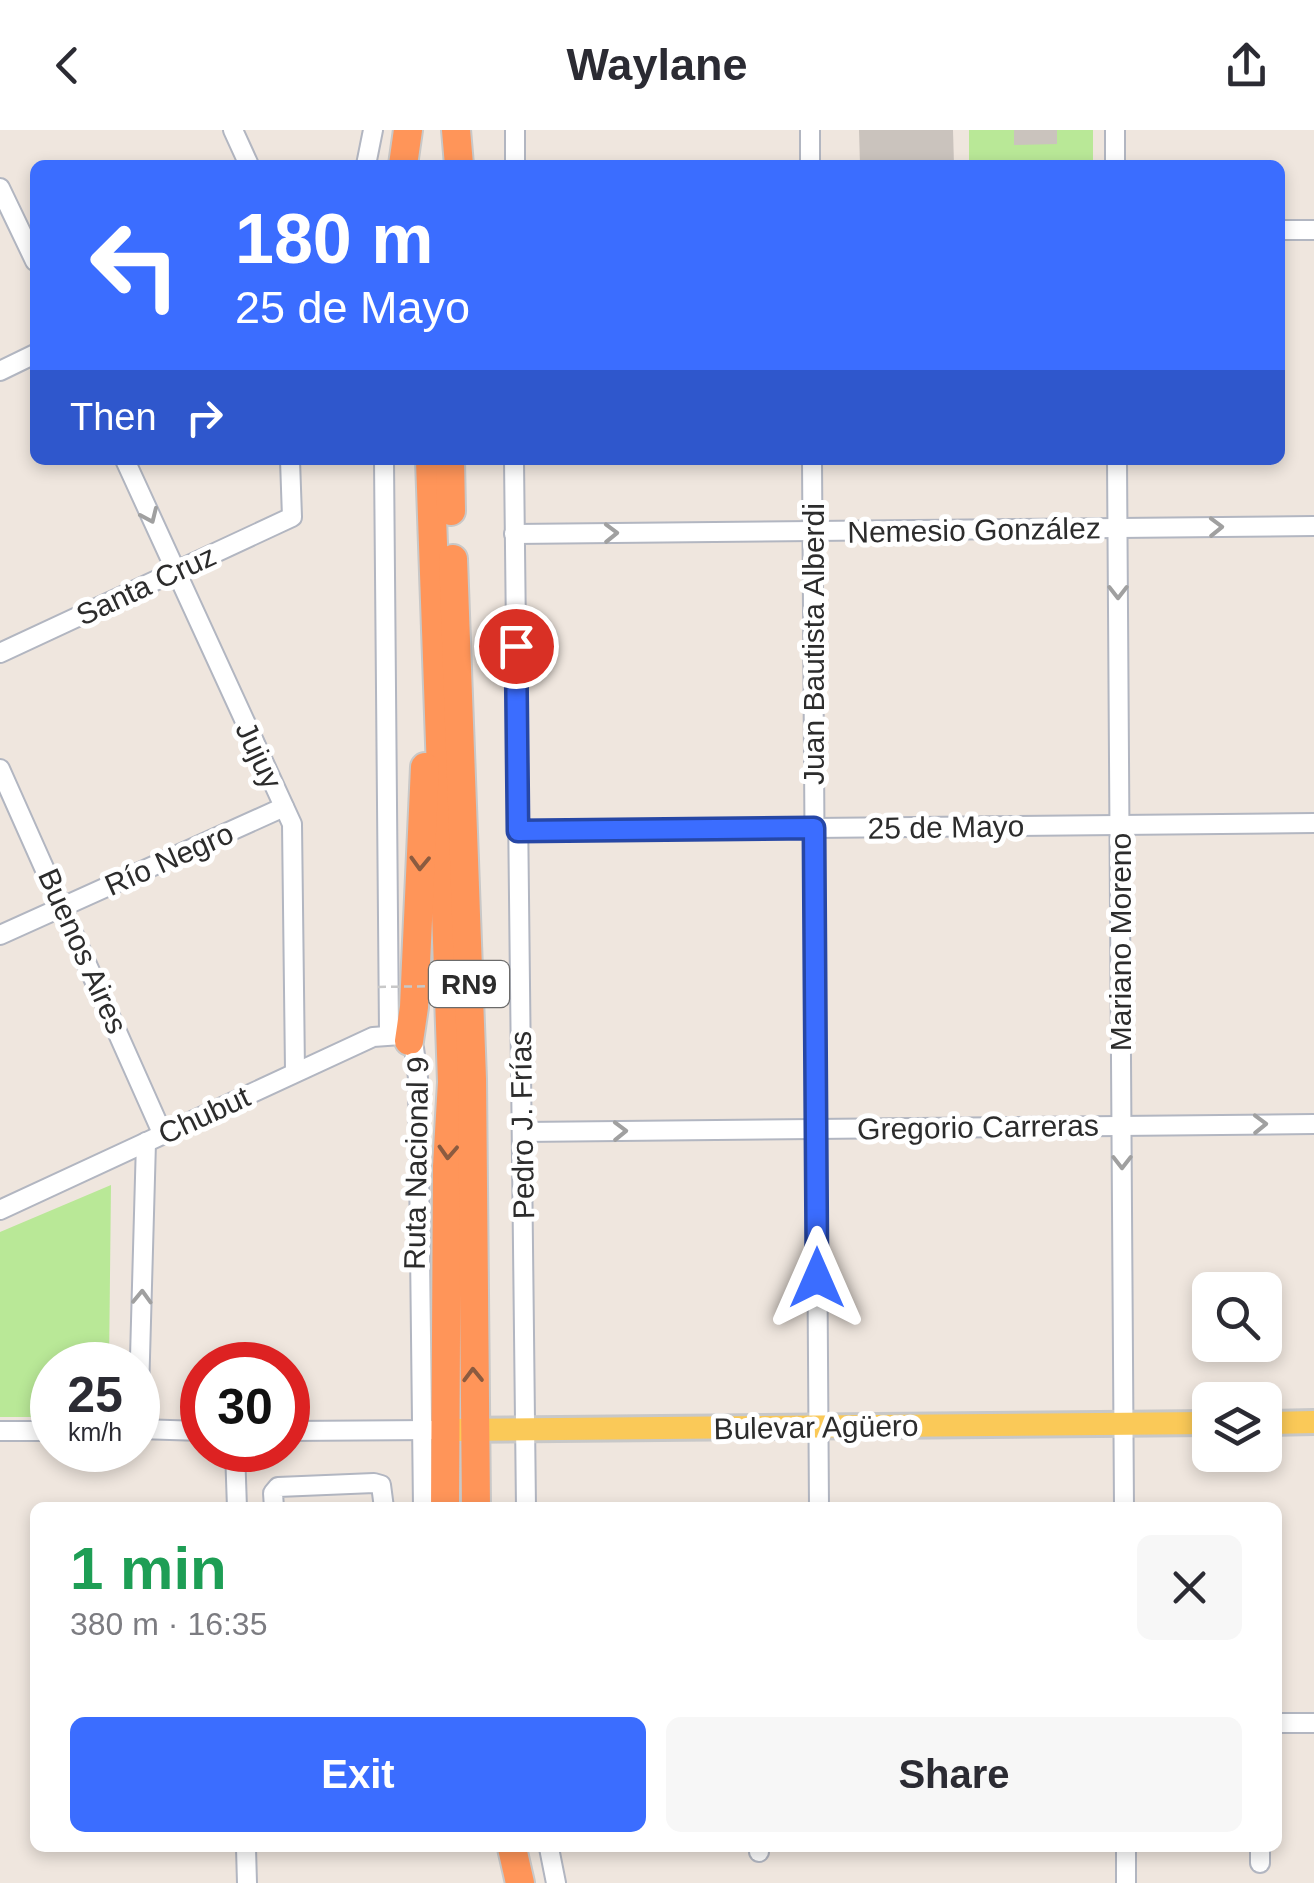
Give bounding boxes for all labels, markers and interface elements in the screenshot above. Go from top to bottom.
icon: back [40,38,95,93]
icon: share [1219,38,1274,93]
text: Waylane [567,39,747,90]
icon: left [70,200,200,330]
text: 180 m [235,200,433,278]
text: 25 de Mayo [235,282,470,333]
icon: right [177,390,232,445]
text: Then [70,396,157,438]
street label: Juan Bautista Alberdi [797,503,830,785]
one-way arrow [138,506,158,524]
street label: Nemesio González [847,511,1101,549]
one-way arrow [1210,516,1225,538]
one-way arrow [604,522,620,544]
street label: Santa Cruz [71,538,221,632]
one-way arrow [1107,586,1129,601]
pin [474,604,559,689]
icon: arrive [489,619,544,674]
street label: Jujuy [229,716,289,794]
street label: 25 de Mayo [867,809,1025,845]
street label: Río Negro [100,816,238,902]
street label: Mariano Moreno [1104,833,1137,1051]
one-way arrow [410,855,431,871]
street label: Buenos Aires [32,864,134,1038]
road number: RN9 [429,961,509,1007]
street label: Pedro J. Frías [504,1031,540,1219]
street label: Ruta Nacional 9 [398,1056,434,1270]
street label: Chubut [153,1079,255,1150]
street label: Gregorio Carreras [857,1108,1099,1146]
one-way arrow [1254,1113,1269,1135]
one-way arrow [614,1120,629,1142]
one-way arrow [438,1145,459,1161]
one-way arrow [1111,1156,1133,1171]
position arrow [765,1226,869,1330]
map controls [1192,1272,1282,1472]
button: search [1192,1272,1282,1362]
one-way arrow [131,1288,152,1304]
speed limit sign: 30 [180,1342,310,1472]
text: 25 [67,1367,123,1423]
one-way arrow [463,1367,484,1383]
button: layers [1192,1382,1282,1472]
street label: Bulevar Agüero [713,1409,919,1445]
text: km/h [68,1418,122,1446]
text: 1 min [70,1535,227,1602]
button: close [1137,1535,1242,1640]
text: 380 m · 16:35 [70,1606,267,1642]
button: Exit [70,1717,646,1832]
button: Share [666,1717,1242,1832]

